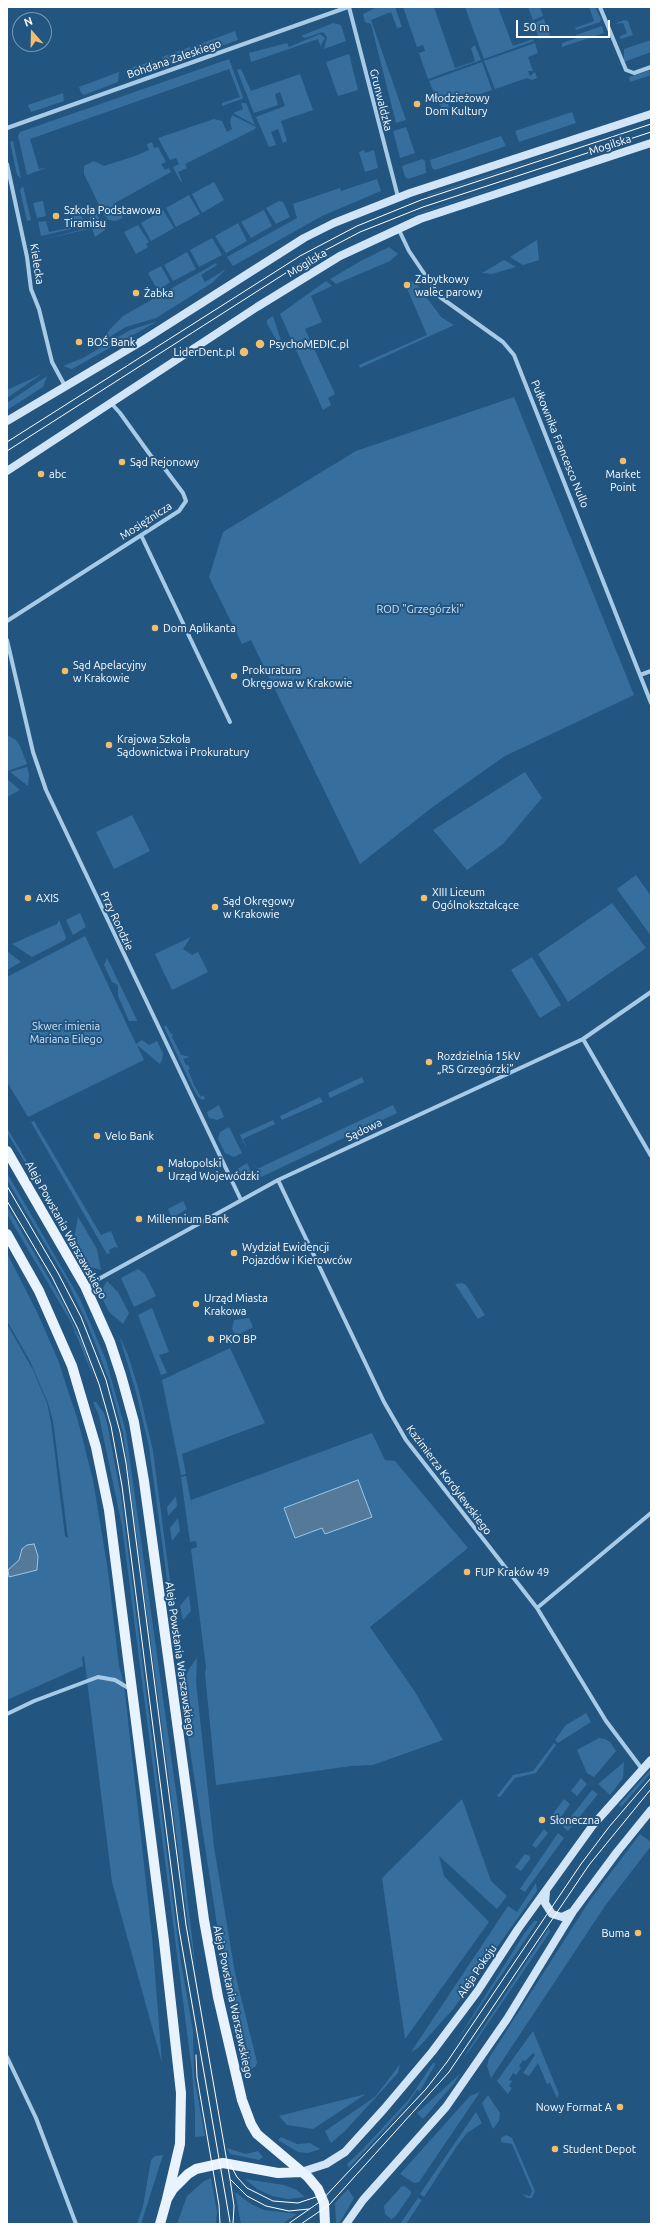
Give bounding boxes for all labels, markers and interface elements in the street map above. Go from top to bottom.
north arrow [12,12,52,52]
scale bar [518,12,612,38]
text: N [22,15,34,29]
text: 50 m [523,20,550,33]
street label: Bohdana Zaleskiego [125,37,223,81]
street label: Grunwaldzka [367,67,395,133]
place label: Młodzieżowy Dom Kultury [425,91,490,117]
marker: Młodzieżowy Dom Kultury [412,99,422,109]
street label: Mogilska [587,132,633,158]
place label: Szkoła Podstawowa Tiramisu [64,203,161,229]
marker: Szkoła Podstawowa Tiramisu [51,211,61,221]
street label: Kielecka [27,243,47,285]
street label: Mogilska [285,246,329,280]
place label: Zabytkowy walec parowy [415,272,482,298]
marker: Zabytkowy walec parowy [402,280,412,290]
place label: Żabka [144,286,174,300]
marker: Żabka [131,288,141,298]
place label: BOŚ Bank [87,335,135,349]
marker: BOŚ Bank [74,337,84,347]
place label: PsychoMEDIC.pl [269,337,349,351]
marker: PsychoMEDIC.pl [254,338,266,350]
place label: LiderDent.pl [173,345,235,359]
marker: LiderDent.pl [238,346,250,358]
street label: Pułkownika Francesco Nullo [528,378,592,510]
place label: Sąd Rejonowy [130,455,199,469]
marker: Market Point [618,456,628,466]
marker: Sąd Rejonowy [117,457,127,467]
place label: abc [49,467,66,481]
place label: Market Point [605,467,641,493]
marker: abc [36,469,46,479]
street label: Mosiężnicza [118,499,174,543]
park label: ROD "Grzegórzki" [376,602,464,616]
place label: Dom Aplikanta [163,621,236,635]
marker: Dom Aplikanta [150,623,160,633]
place label: Sąd Apelacyjny w Krakowie [73,658,146,684]
place label: Prokuratura Okręgowa w Krakowie [242,663,352,689]
marker: Sąd Apelacyjny w Krakowie [60,666,70,676]
marker: Prokuratura Okręgowa w Krakowie [229,671,239,681]
place label: Krajowa Szkoła Sądownictwa i Prokuratury [117,732,249,758]
marker: Krajowa Szkoła Sądownictwa i Prokuratury [104,740,114,750]
place label: XIII Liceum Ogólnokształcące [432,885,519,911]
street label: Przy Rondzie [98,889,136,953]
place label: AXIS [36,891,59,905]
marker: AXIS [23,893,33,903]
marker: XIII Liceum Ogólnokształcące [419,893,429,903]
place label: Sąd Okręgowy w Krakowie [223,894,294,920]
marker: Sąd Okręgowy w Krakowie [210,902,220,912]
park label: Skwer imienia Mariana Eilego [30,1019,102,1045]
place label: Rozdzielnia 15kV „RS Grzegórzki” [437,1049,520,1075]
marker: Rozdzielnia 15kV „RS Grzegórzki” [424,1057,434,1067]
street label: Sądowa [344,1116,384,1144]
place label: Velo Bank [105,1129,154,1143]
marker: Velo Bank [92,1131,102,1141]
place label: Małopolski Urząd Wojewódzki [168,1156,259,1182]
street label: Aleja Powstania Warszawskiego [22,1159,110,1301]
marker: Małopolski Urząd Wojewódzki [155,1164,165,1174]
place label: Millennium Bank [147,1212,229,1226]
marker: Millennium Bank [134,1214,144,1224]
place label: Wydział Ewidencji Pojazdów i Kierowców [242,1240,352,1266]
marker: Wydział Ewidencji Pojazdów i Kierowców [229,1248,239,1258]
place label: Urząd Miasta Krakowa [204,1291,268,1317]
marker: Urząd Miasta Krakowa [191,1299,201,1309]
place label: PKO BP [219,1332,257,1346]
marker: PKO BP [206,1334,216,1344]
street label: Kazimierza Kordylewskiego [403,1423,495,1537]
place label: FUP Kraków 49 [475,1565,549,1579]
marker: FUP Kraków 49 [462,1567,472,1577]
street label: Aleja Powstania Warszawskiego [163,1581,197,1737]
place label: Słoneczna [550,1813,600,1827]
marker: Słoneczna [537,1815,547,1825]
street label: Aleja Powstania Warszawskiego [210,1924,256,2080]
place label: Buma [602,1926,630,1940]
marker: Buma [633,1928,643,1938]
street label: Aleja Pokoju [455,1942,499,2000]
place label: Nowy Format A [536,2100,612,2114]
marker: Nowy Format A [615,2102,625,2112]
place label: Student Depot [563,2142,636,2156]
marker: Student Depot [550,2144,560,2154]

